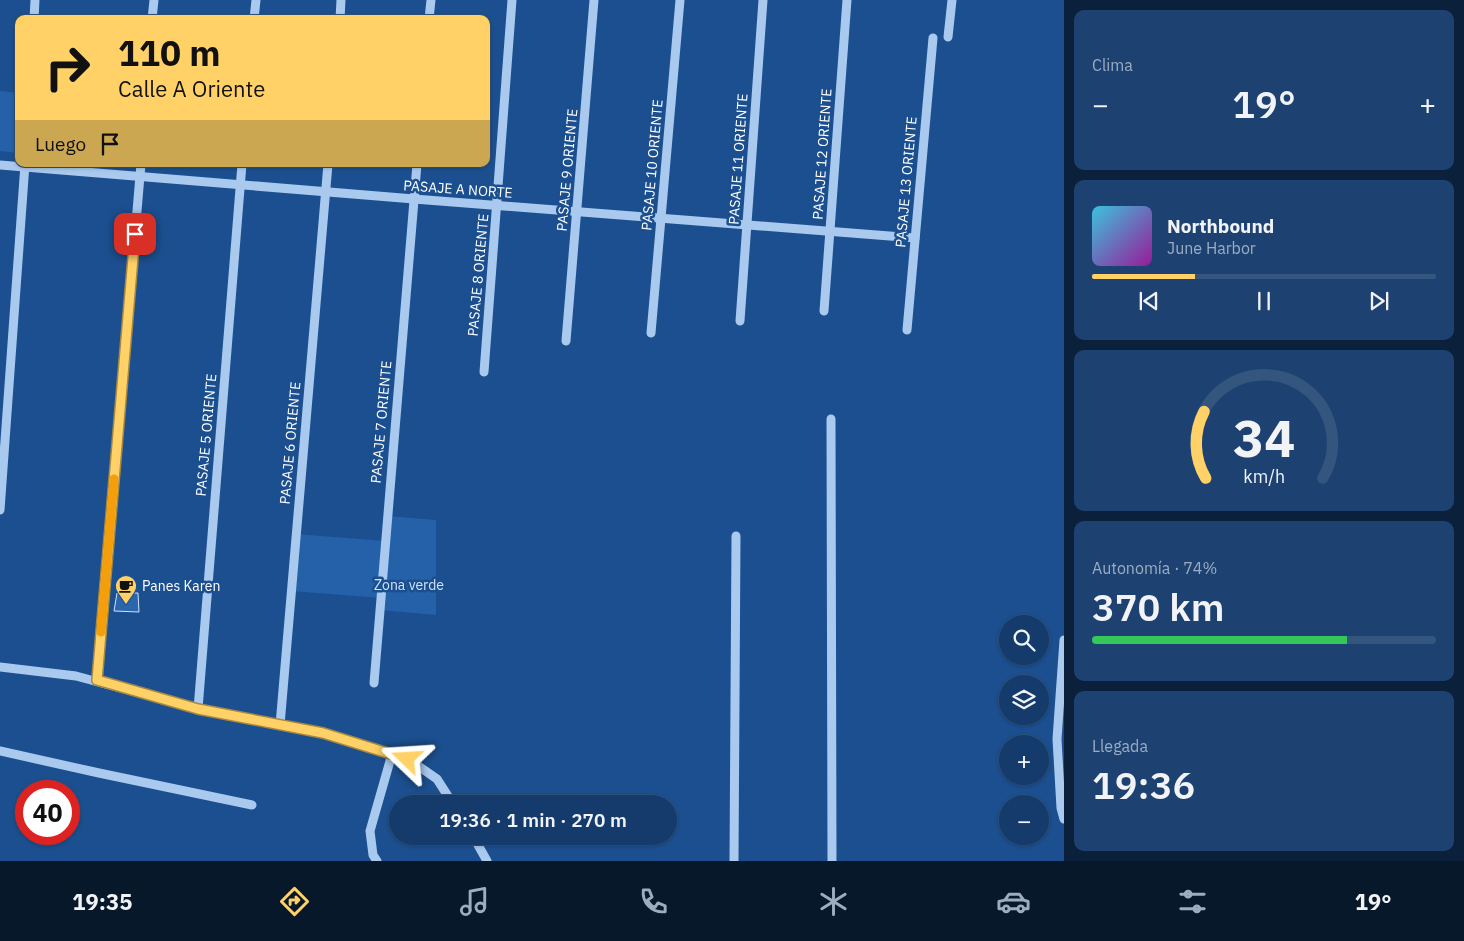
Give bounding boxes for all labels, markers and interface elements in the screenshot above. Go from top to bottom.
text: 110 m [118,30,221,76]
icon: right [35,35,100,100]
text: Clima [1092,55,1133,75]
text: Calle A Oriente [118,74,265,103]
text: 19° [1232,79,1296,128]
text: − [1092,86,1109,123]
text: + [1419,86,1436,123]
street label: PASAJE 12 ORIENTE [808,88,836,220]
street label: PASAJE 11 ORIENTE [724,93,752,225]
street label: PASAJE 10 ORIENTE [637,99,667,231]
street label: PASAJE 9 ORIENTE [553,108,581,232]
street label: PASAJE 13 ORIENTE [891,116,921,248]
icon: arrive [96,130,124,158]
text: Luego [35,132,86,156]
street label: PASAJE A NORTE [403,176,513,202]
pin [114,213,156,255]
street label: PASAJE 8 ORIENTE [464,213,492,337]
text: Northbound [1167,214,1274,238]
icon: arrive [121,220,149,248]
text: June Harbor [1167,238,1256,258]
icon: previous [1135,287,1163,315]
icon: pause [1250,287,1278,315]
icon: next [1365,287,1393,315]
street label: PASAJE 7 ORIENTE [367,360,395,484]
street label: PASAJE 5 ORIENTE [192,373,220,497]
street label: PASAJE 6 ORIENTE [276,381,304,505]
text: 34 [1233,404,1295,471]
text: km/h [1243,465,1285,488]
text: Autonomía · 74% [1092,558,1217,578]
cafe icon: Panes Karen [114,574,138,605]
park label: Zona verde [374,576,444,594]
place label: Panes Karen [142,577,220,595]
text: 370 km [1092,582,1224,631]
map controls [999,615,1049,845]
button: search [999,615,1049,665]
button: layers [999,675,1049,725]
position arrow [380,732,432,784]
button: + [999,735,1049,785]
text: Llegada [1092,736,1148,756]
text: 19:36 [1092,760,1195,809]
speed limit sign: 40 [15,780,80,845]
button: − [999,795,1049,845]
text: 19:36 · 1 min · 270 m [439,808,627,832]
icon: directions [277,884,312,919]
icon: music [457,884,492,919]
icon: phone [636,884,671,919]
icon: climate [816,884,851,919]
icon: car [996,884,1031,919]
icon: filters [1175,884,1210,919]
text: 19:35 [72,887,132,916]
text: 19° [1355,887,1392,916]

